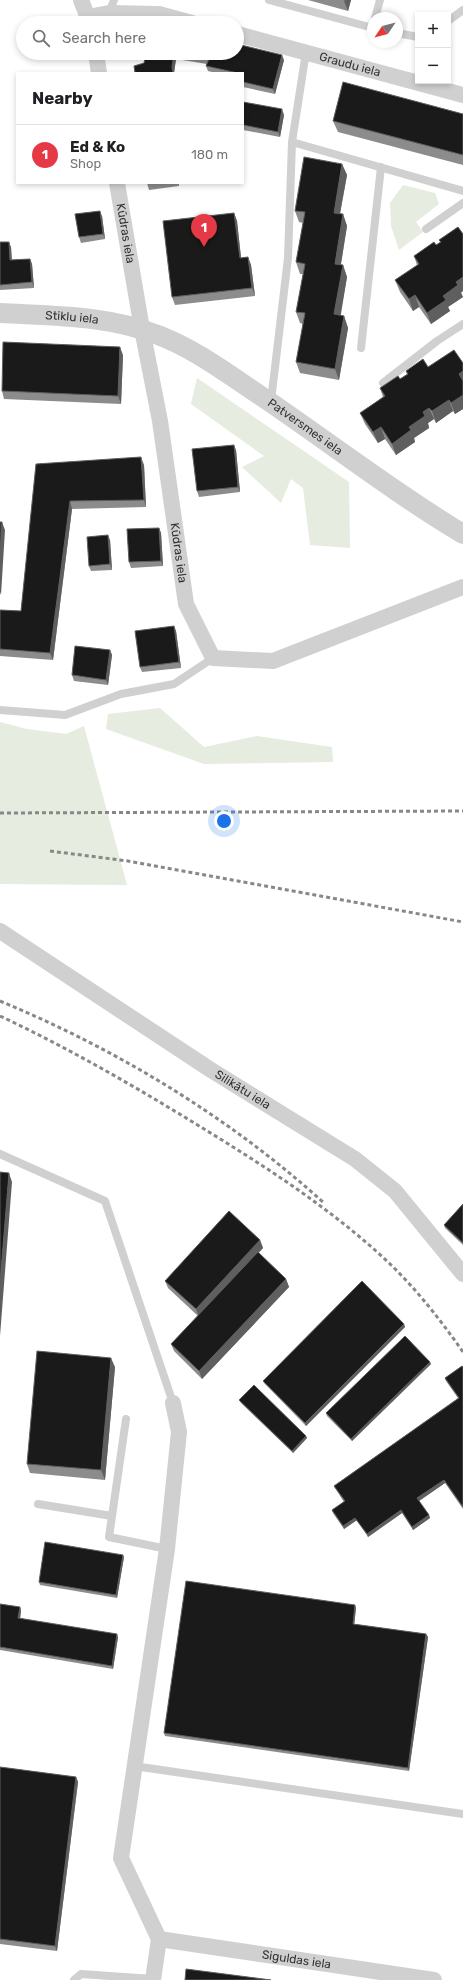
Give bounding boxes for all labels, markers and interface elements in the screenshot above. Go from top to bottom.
north arrow [367,12,403,48]
map controls [415,12,451,84]
button: + [415,12,451,48]
search box [16,16,244,60]
icon: search [30,27,52,49]
text: Search here [62,29,146,47]
button: − [415,48,451,84]
street label: Graudu iela [318,50,382,79]
text: Nearby [32,88,93,108]
text: Ed & Ko [70,138,125,156]
text: 1 [42,147,48,162]
text: 180 m [191,147,228,162]
text: Shop [70,156,101,171]
street label: Kūdras iela [114,202,138,264]
pin: 1 [191,214,217,247]
street label: Stiklu iela [45,308,99,327]
street label: Patversmes iela [265,396,345,458]
street label: Kūdras iela [168,522,190,584]
your location [214,811,234,831]
street label: Silikātu iela [212,1067,273,1112]
street label: Siguldas iela [261,1947,332,1972]

